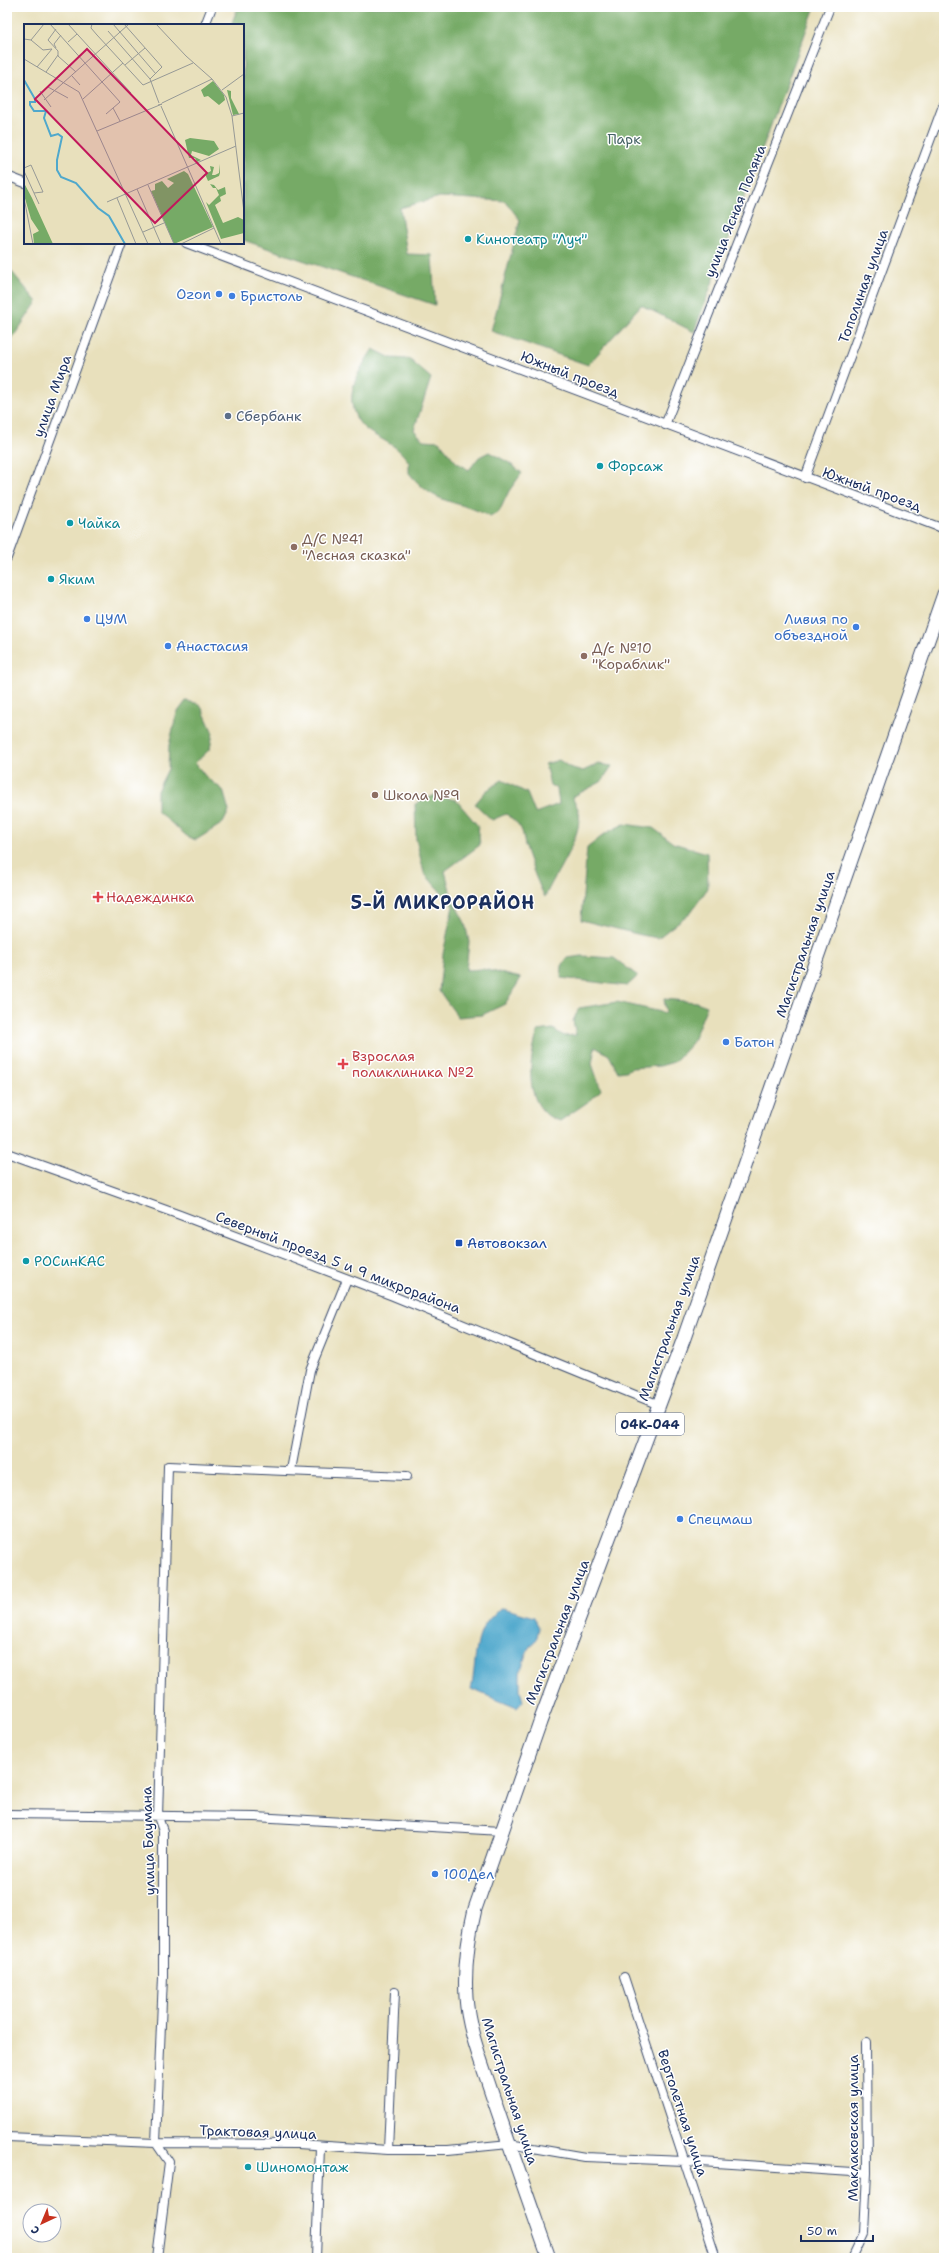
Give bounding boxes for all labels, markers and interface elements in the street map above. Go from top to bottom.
inset map [24,24,244,244]
park label: Парк [607,130,641,148]
street label: улица Ясная Поляна [700,142,770,280]
street label: Тополиная улица [834,226,892,346]
place label: Кинотеатр "Луч" [476,230,587,248]
marker: Кинотеатр "Луч" [463,234,473,244]
place label: Ozon [176,285,211,303]
place label: Бристоль [240,287,303,305]
marker: Ozon [214,289,224,299]
marker: Бристоль [227,291,237,301]
street label: Южный проезд [518,347,622,401]
street label: улица Мира [29,352,75,440]
place label: Сбербанк [236,407,302,425]
marker: Сбербанк [223,411,233,421]
place label: Форсаж [608,457,663,475]
marker: Форсаж [595,461,605,471]
street label: Южный проезд [820,463,924,515]
place label: Чайка [78,514,120,532]
marker: Чайка [65,518,75,528]
place label: Д/С №41 "Лесная сказка" [302,530,411,564]
marker: Д/С №41 "Лесная сказка" [289,542,299,552]
place label: Яким [59,570,95,588]
marker: Яким [46,574,56,584]
place label: ЦУМ [95,610,127,628]
place label: Ливия по объездной [774,610,848,644]
marker: ЦУМ [82,614,92,624]
marker: Ливия по объездной [851,622,861,632]
place label: Анастасия [176,637,249,655]
place label: Д/с №10 "Кораблик" [592,639,670,673]
marker: Анастасия [163,641,173,651]
marker: Д/с №10 "Кораблик" [579,651,589,661]
place label: Школа №9 [383,786,460,804]
marker: Школа №9 [370,790,380,800]
street label: Магистральная улица [771,868,839,1020]
place label: Надеждинка [106,888,195,906]
district label: 5-Й МИКРОРАЙОН [351,890,535,915]
marker: Надеждинка [93,892,103,902]
place label: Батон [734,1033,775,1051]
marker: Батон [721,1037,731,1047]
place label: Взрослая поликлиника №2 [352,1047,474,1081]
marker: Взрослая поликлиника №2 [337,1058,349,1070]
street label: Северный проезд 5 и 9 микрорайона [213,1207,463,1317]
place label: Автовокзал [467,1234,547,1252]
marker: Автовокзал [454,1238,464,1248]
place label: РОСинКАС [34,1252,105,1270]
street label: Магистральная улица [634,1252,704,1403]
marker: РОСинКАС [21,1256,31,1266]
road number: 04К-044 [616,1413,684,1435]
place label: Спецмаш [688,1510,753,1528]
marker: Спецмаш [675,1514,685,1524]
street label: Магистральная улица [521,1557,593,1707]
street label: улица Баумана [137,1786,159,1896]
place label: 100Дел [443,1865,494,1883]
marker: 100Дел [430,1869,440,1879]
street label: Магистральная улица [478,2015,542,2167]
street label: Вертолетная улица [654,2047,712,2179]
street label: Маклаковская улица [844,2054,862,2201]
street label: Трактовая улица [199,2121,317,2143]
place label: Шиномонтаж [256,2158,349,2176]
marker: Шиномонтаж [243,2162,253,2172]
north arrow [22,2203,62,2243]
scale bar [801,2217,873,2243]
text: С [28,2222,43,2238]
text: 50 m [807,2223,837,2239]

